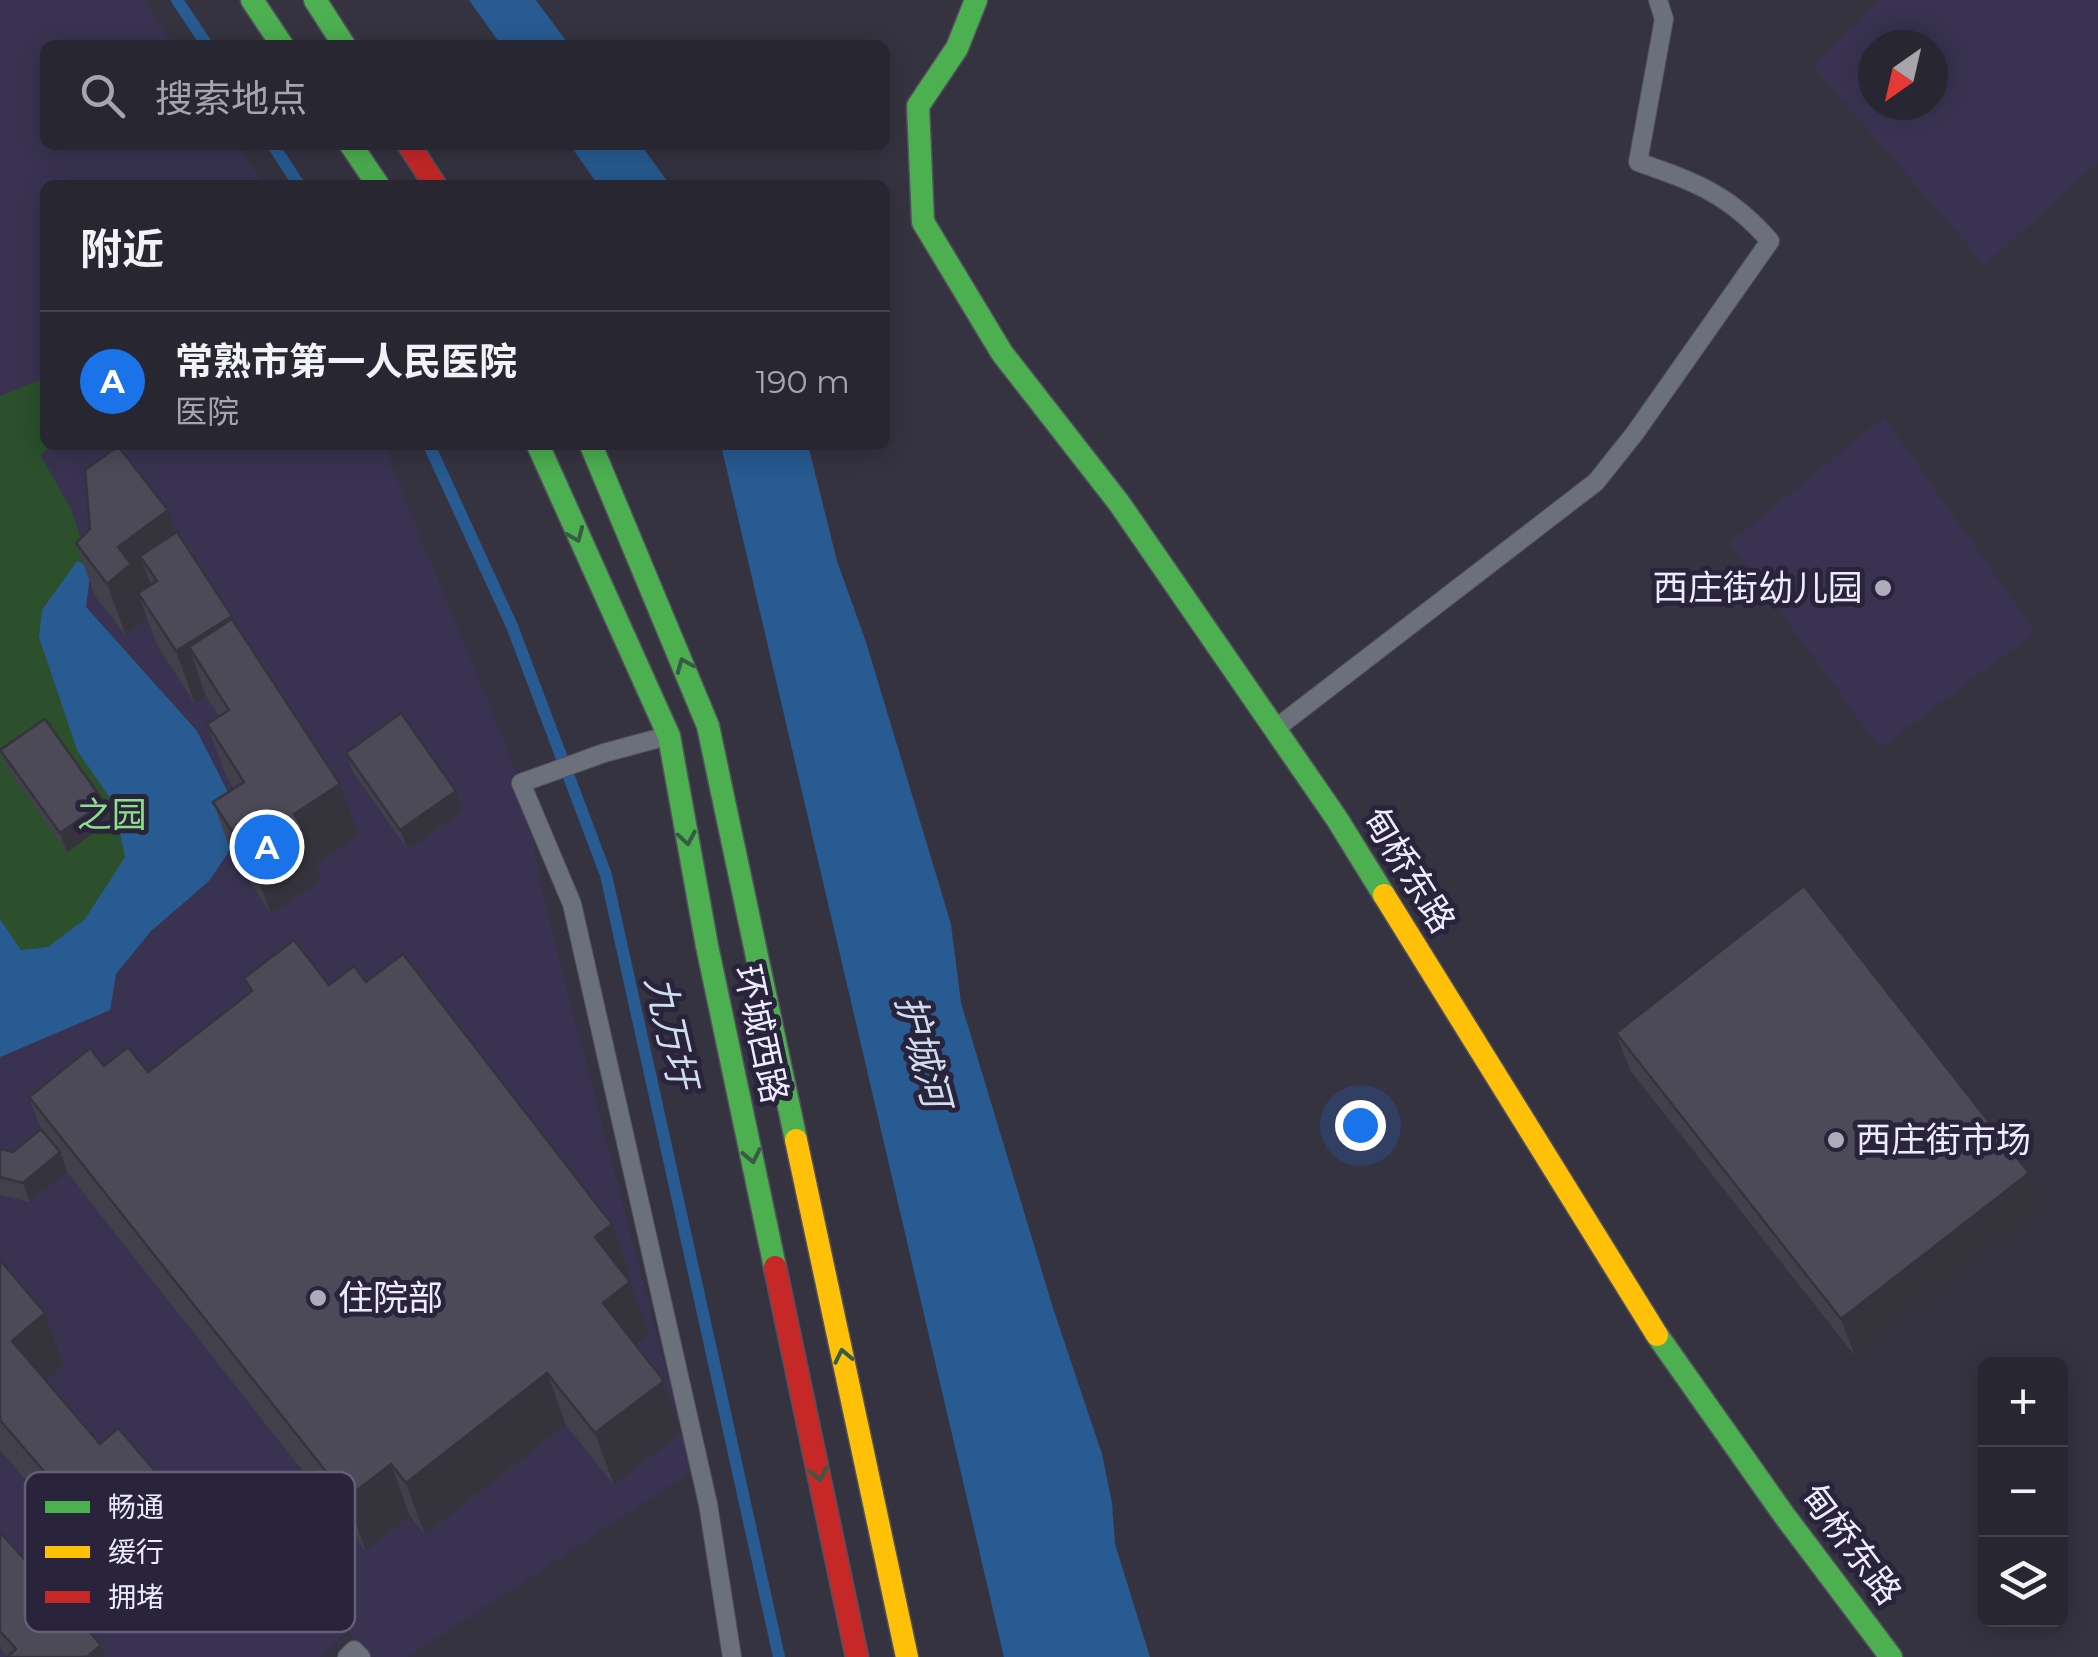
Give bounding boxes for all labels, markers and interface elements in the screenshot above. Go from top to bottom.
north arrow [1858,30,1948,120]
search box [40,40,890,150]
icon: search [75,68,130,123]
text: 搜索地点 [155,75,307,122]
text: 附近 [80,223,164,275]
text: 常熟市第一人民医院 [175,338,517,385]
text: A [100,362,125,401]
text: 190 m [755,362,850,401]
text: 医院 [175,392,239,431]
one-way arrow [565,525,585,543]
place label: 西庄街幼儿园 [1653,566,1863,609]
marker: 西庄街幼儿园 [1872,577,1894,599]
one-way arrow [675,658,695,675]
park label: 之园 [77,793,147,836]
street label: 甸桥东路 [1354,799,1465,940]
pin: A [234,810,300,884]
one-way arrow [676,830,697,846]
street label: 环城西路 [726,961,797,1107]
water label: 九万圩 [636,971,708,1098]
water label: 护城河 [886,990,963,1119]
your location [1335,1100,1386,1151]
place label: 西庄街市场 [1856,1118,2031,1161]
marker: 西庄街市场 [1825,1129,1847,1151]
one-way arrow [740,1147,761,1164]
place label: 住院部 [338,1276,443,1319]
marker: 住院部 [307,1287,329,1309]
one-way arrow [833,1348,854,1365]
map controls [1978,1357,2068,1627]
button: + [1978,1357,2068,1447]
button: − [1978,1447,2068,1537]
one-way arrow [807,1465,828,1482]
legend [25,1472,355,1632]
street label: 甸桥东路 [1792,1475,1911,1613]
text: 畅通 [108,1490,164,1524]
text: 缓行 [108,1535,164,1569]
button: layers [1978,1537,2068,1627]
text: 拥堵 [108,1580,164,1614]

